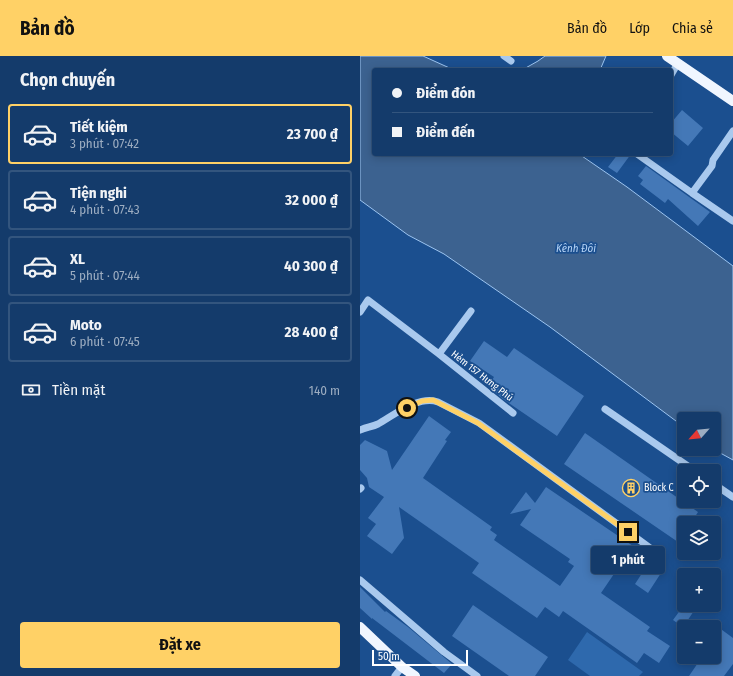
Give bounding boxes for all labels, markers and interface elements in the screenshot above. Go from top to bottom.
text: Bản đồ [20,17,75,40]
text: Bản đồ [567,20,607,37]
text: Lớp [629,20,650,37]
text: Chia sẻ [672,20,713,37]
text: Chọn chuyến [20,69,115,91]
text: Điểm đón [416,84,475,102]
icon: car [22,116,58,152]
text: Tiết kiệm [70,118,128,136]
text: Điểm đến [416,123,475,141]
text: 23 700 ₫ [287,125,338,143]
text: 3 phút · 07:42 [70,136,139,151]
icon: car [22,182,58,218]
text: Tiện nghi [70,184,127,202]
text: 32 000 ₫ [285,191,338,209]
text: 4 phút · 07:43 [70,202,140,217]
water label: Kênh Đôi [556,242,596,255]
icon: car [22,248,58,284]
text: XL [70,250,85,268]
text: 40 300 ₫ [284,257,338,275]
text: 5 phút · 07:44 [70,268,140,283]
icon: car [22,314,58,350]
text: Moto [70,316,102,334]
text: 28 400 ₫ [285,323,338,341]
text: 6 phút · 07:45 [70,334,140,349]
street label: Hẻm 157 Hưng Phú [449,347,516,404]
icon: cash [20,379,42,401]
text: Tiền mặt [52,381,105,399]
text: 140 m [309,383,340,398]
route start [398,399,416,417]
north arrow [677,412,721,456]
map controls [677,412,721,664]
button: locate [677,464,721,508]
building icon: Block C [621,478,641,498]
place label: Block C [644,482,674,494]
button: layers [677,516,721,560]
route end [619,523,637,541]
callout: 1 phút [591,546,665,574]
text: 1 phút [611,552,645,567]
button: + [677,568,721,612]
button: − [677,620,721,664]
button: Đặt xe [20,622,340,668]
scale bar [372,648,468,667]
text: 50 m [378,650,400,663]

